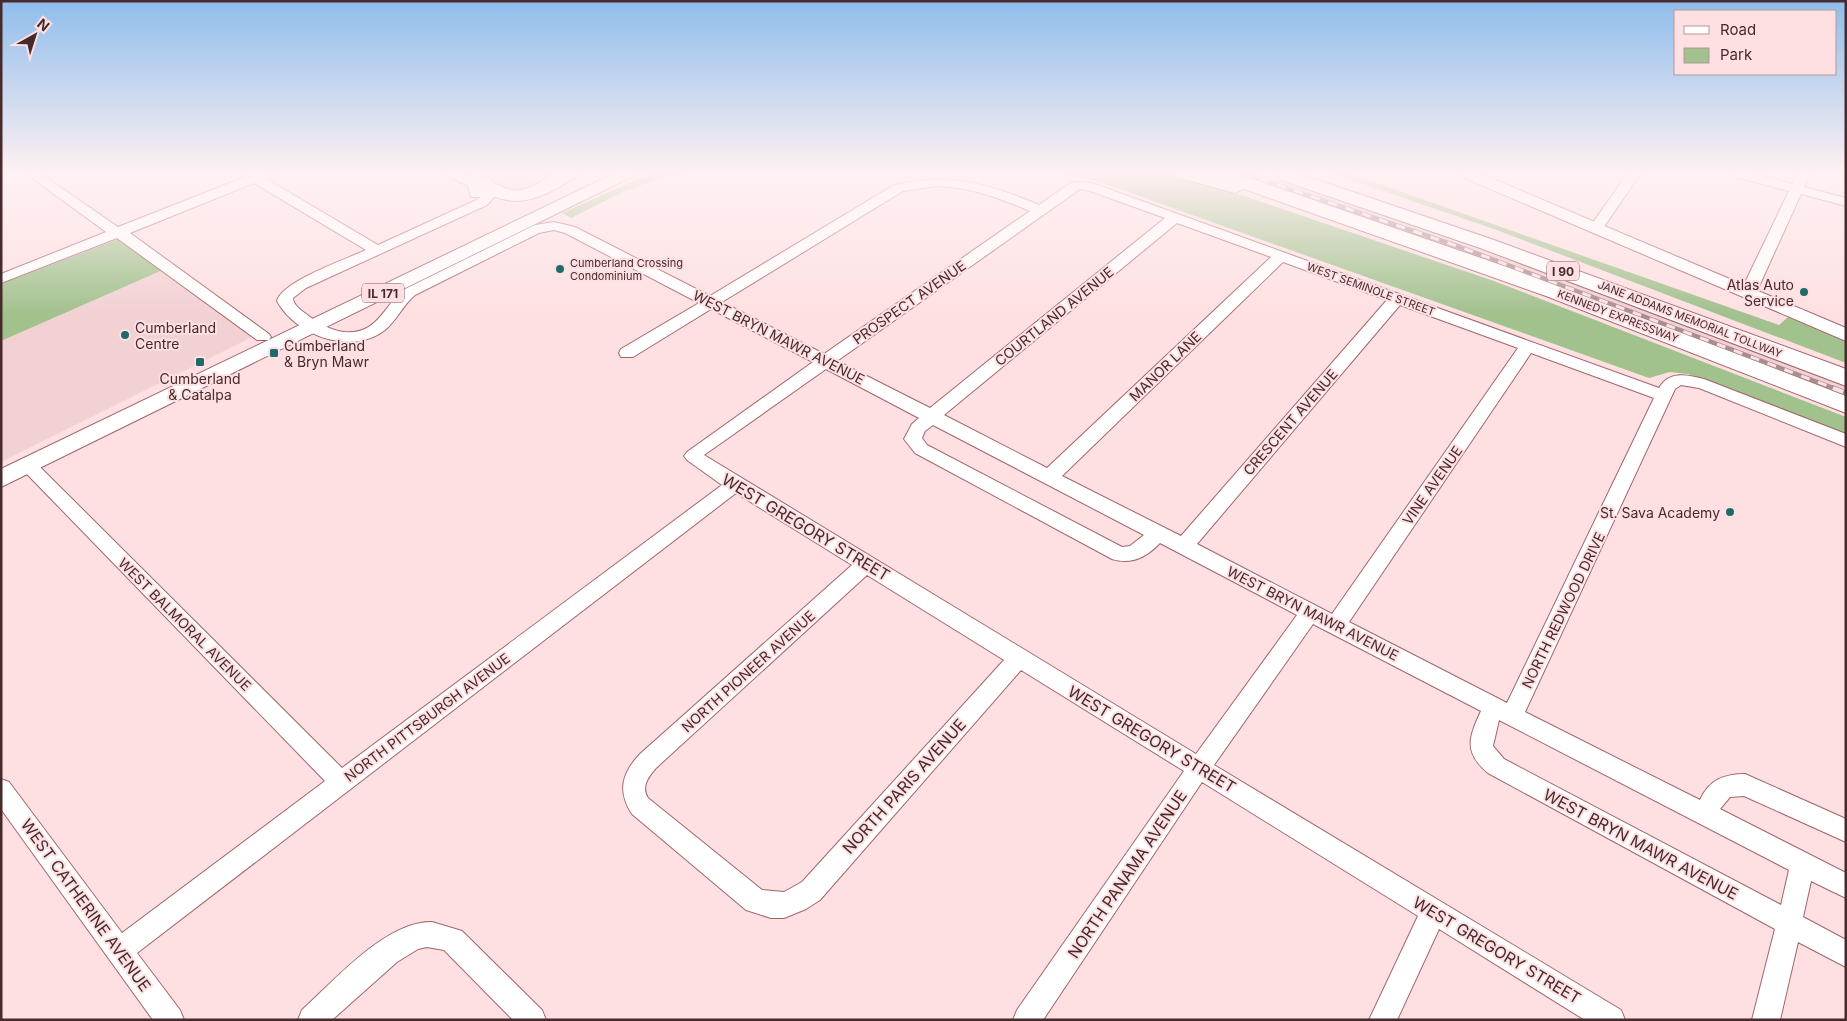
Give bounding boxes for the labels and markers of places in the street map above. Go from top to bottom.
place label: Cumberland Crossing Condominium [570,256,683,283]
marker: Cumberland Crossing Condominium [554,263,566,275]
place label: Atlas Auto Service [1727,276,1794,309]
marker: Atlas Auto Service [1798,286,1810,298]
place label: Cumberland Centre [135,319,216,352]
marker: Cumberland Centre [119,329,131,341]
place label: Cumberland & Bryn Mawr [284,337,369,370]
marker: Cumberland & Bryn Mawr [268,347,280,359]
marker: Cumberland & Catalpa [194,356,206,368]
place label: Cumberland & Catalpa [159,370,241,403]
place label: St. Sava Academy [1600,504,1720,521]
marker: St. Sava Academy [1724,506,1736,518]

